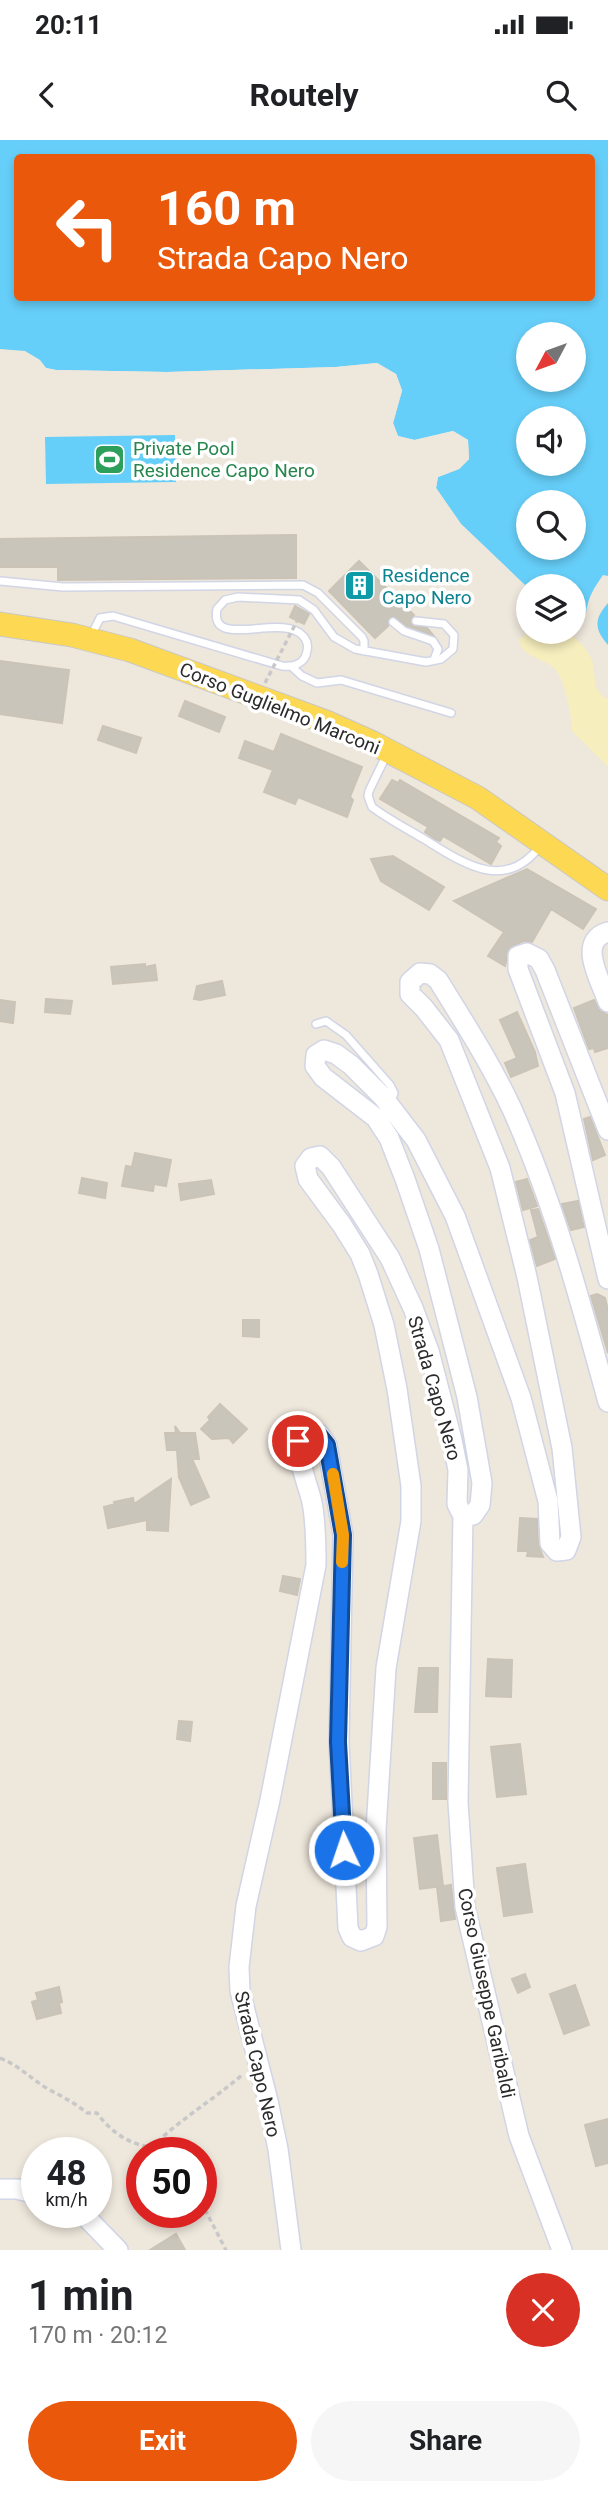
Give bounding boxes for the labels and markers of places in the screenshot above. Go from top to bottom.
place label: Private Pool Residence Capo Nero [133,437,315,482]
sports icon: Private Pool Residence Capo Nero [93,442,127,476]
place label: Residence Capo Nero [382,564,472,609]
building icon: Residence Capo Nero [342,569,376,603]
pin [268,1411,328,1471]

